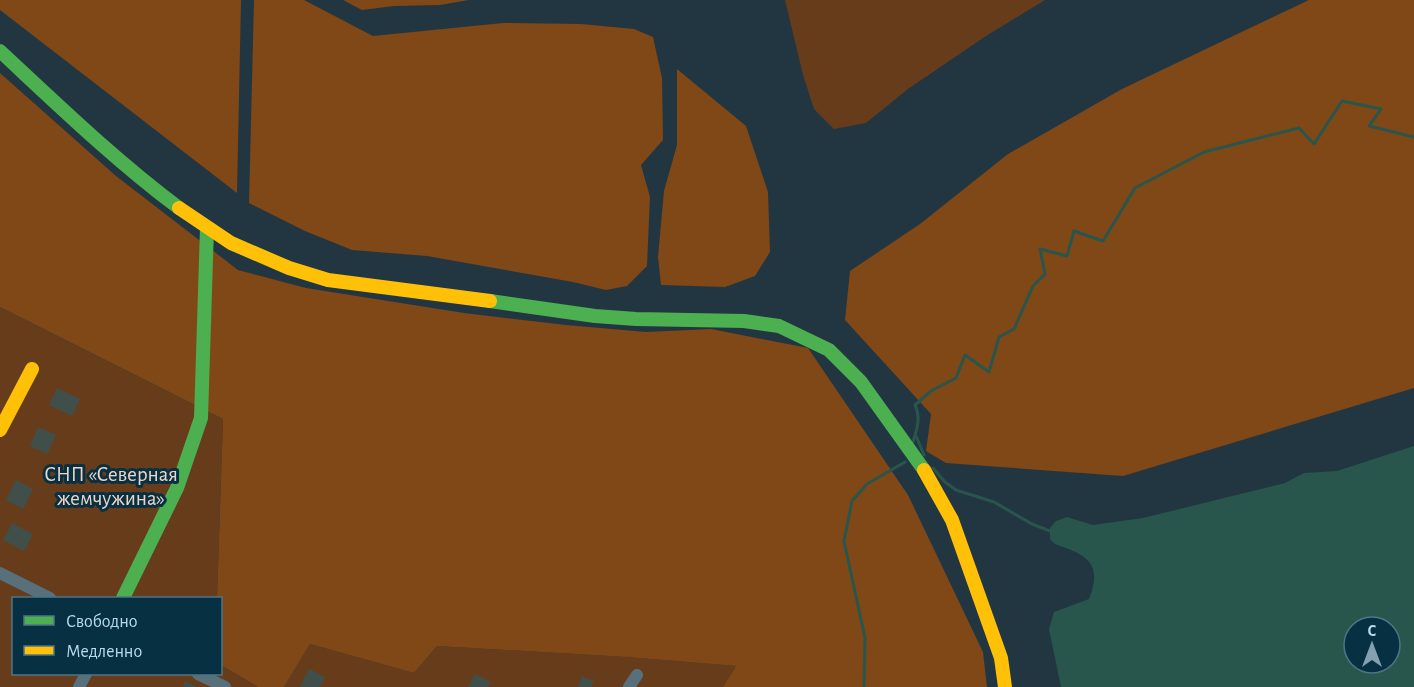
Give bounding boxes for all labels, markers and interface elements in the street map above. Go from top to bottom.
park label: СНП «Северная жемчужина» [44,464,178,509]
legend [12,597,222,675]
text: Свободно [66,612,138,631]
north arrow [1342,615,1402,675]
text: С [1368,623,1377,639]
text: Медленно [66,643,142,661]

